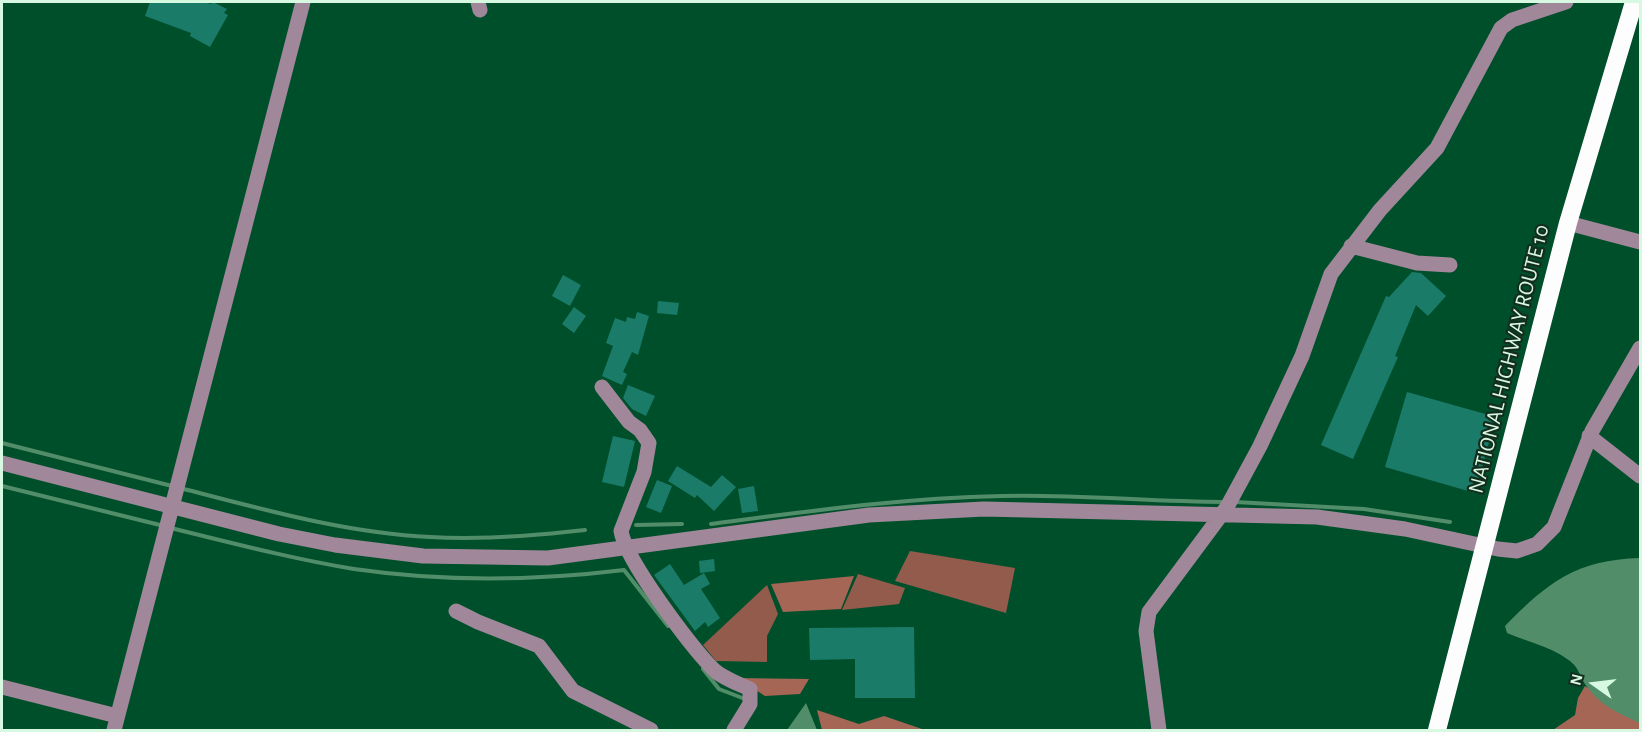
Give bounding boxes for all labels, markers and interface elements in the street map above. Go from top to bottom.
street label: NATIONAL HIGHWAY ROUTE 10 [1463,222,1555,496]
north arrow [1564,654,1624,714]
text: N [1567,672,1586,687]

